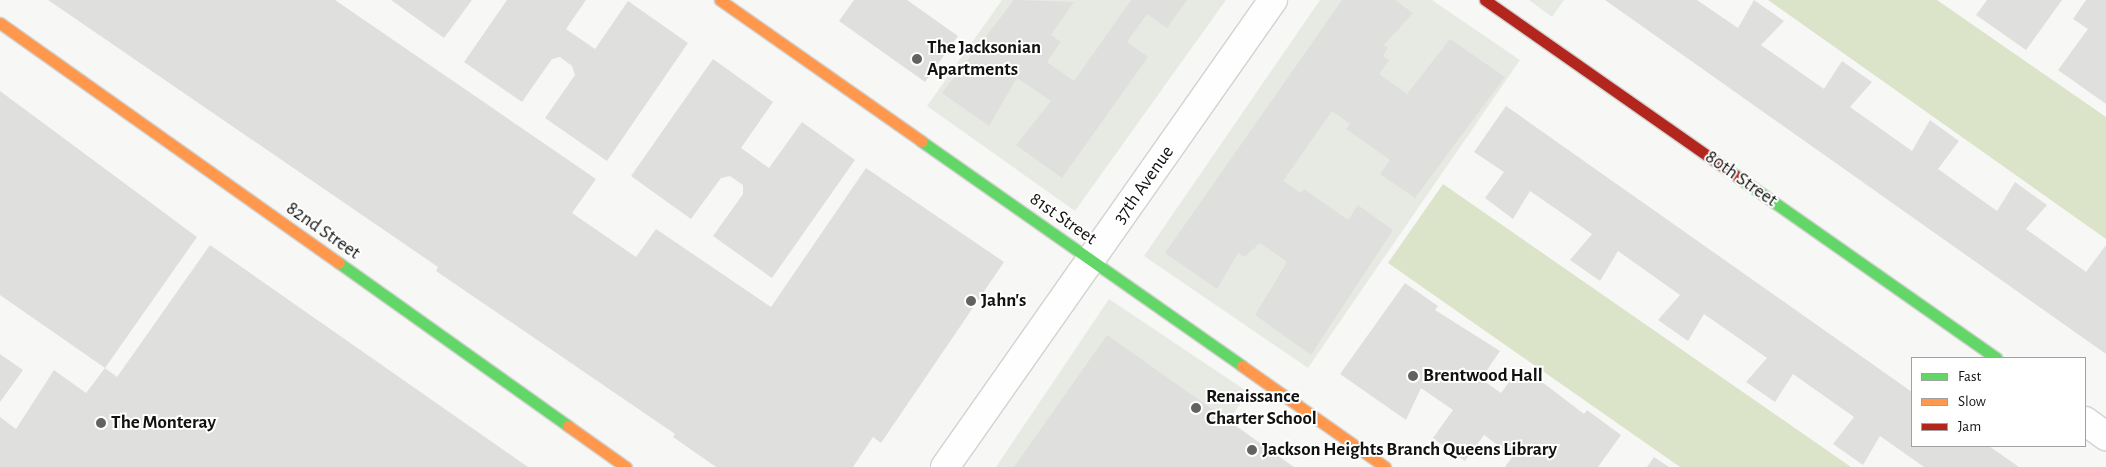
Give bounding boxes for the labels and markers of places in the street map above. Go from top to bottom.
place label: The Jacksonian Apartments [927,37,1041,81]
marker: The Jacksonian Apartments [911,53,923,65]
place label: Jahn's [981,290,1026,312]
marker: Jahn's [965,295,977,307]
place label: Brentwood Hall [1423,365,1543,387]
marker: Brentwood Hall [1407,370,1419,382]
place label: Renaissance Charter School [1206,386,1317,430]
marker: Renaissance Charter School [1190,402,1202,414]
place label: The Monteray [111,412,216,434]
marker: The Monteray [95,417,107,429]
place label: Jackson Heights Branch Queens Library [1262,439,1557,461]
marker: Jackson Heights Branch Queens Library [1246,444,1258,456]

